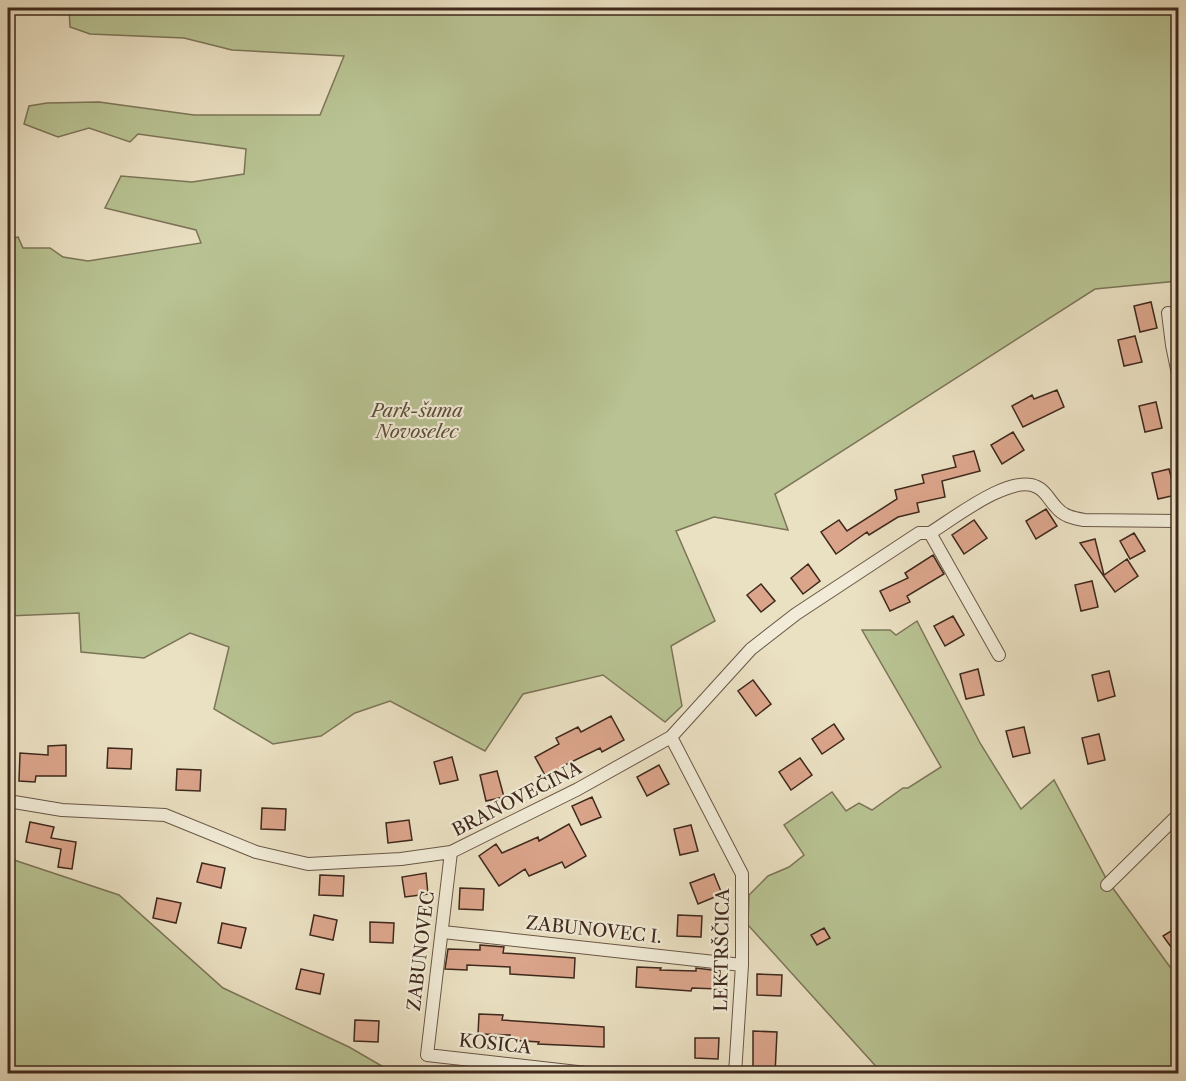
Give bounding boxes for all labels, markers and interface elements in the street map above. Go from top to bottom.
park label: Park-šuma Novoselec [369,400,463,443]
street label: BRANOVEČINA [448,755,586,841]
street label: LEKTRŠČICA [708,887,734,1012]
street label: ZABUNOVEC [403,890,439,1012]
street label: ZABUNOVEC I. [525,912,663,948]
street label: KOSICA [458,1029,533,1059]

